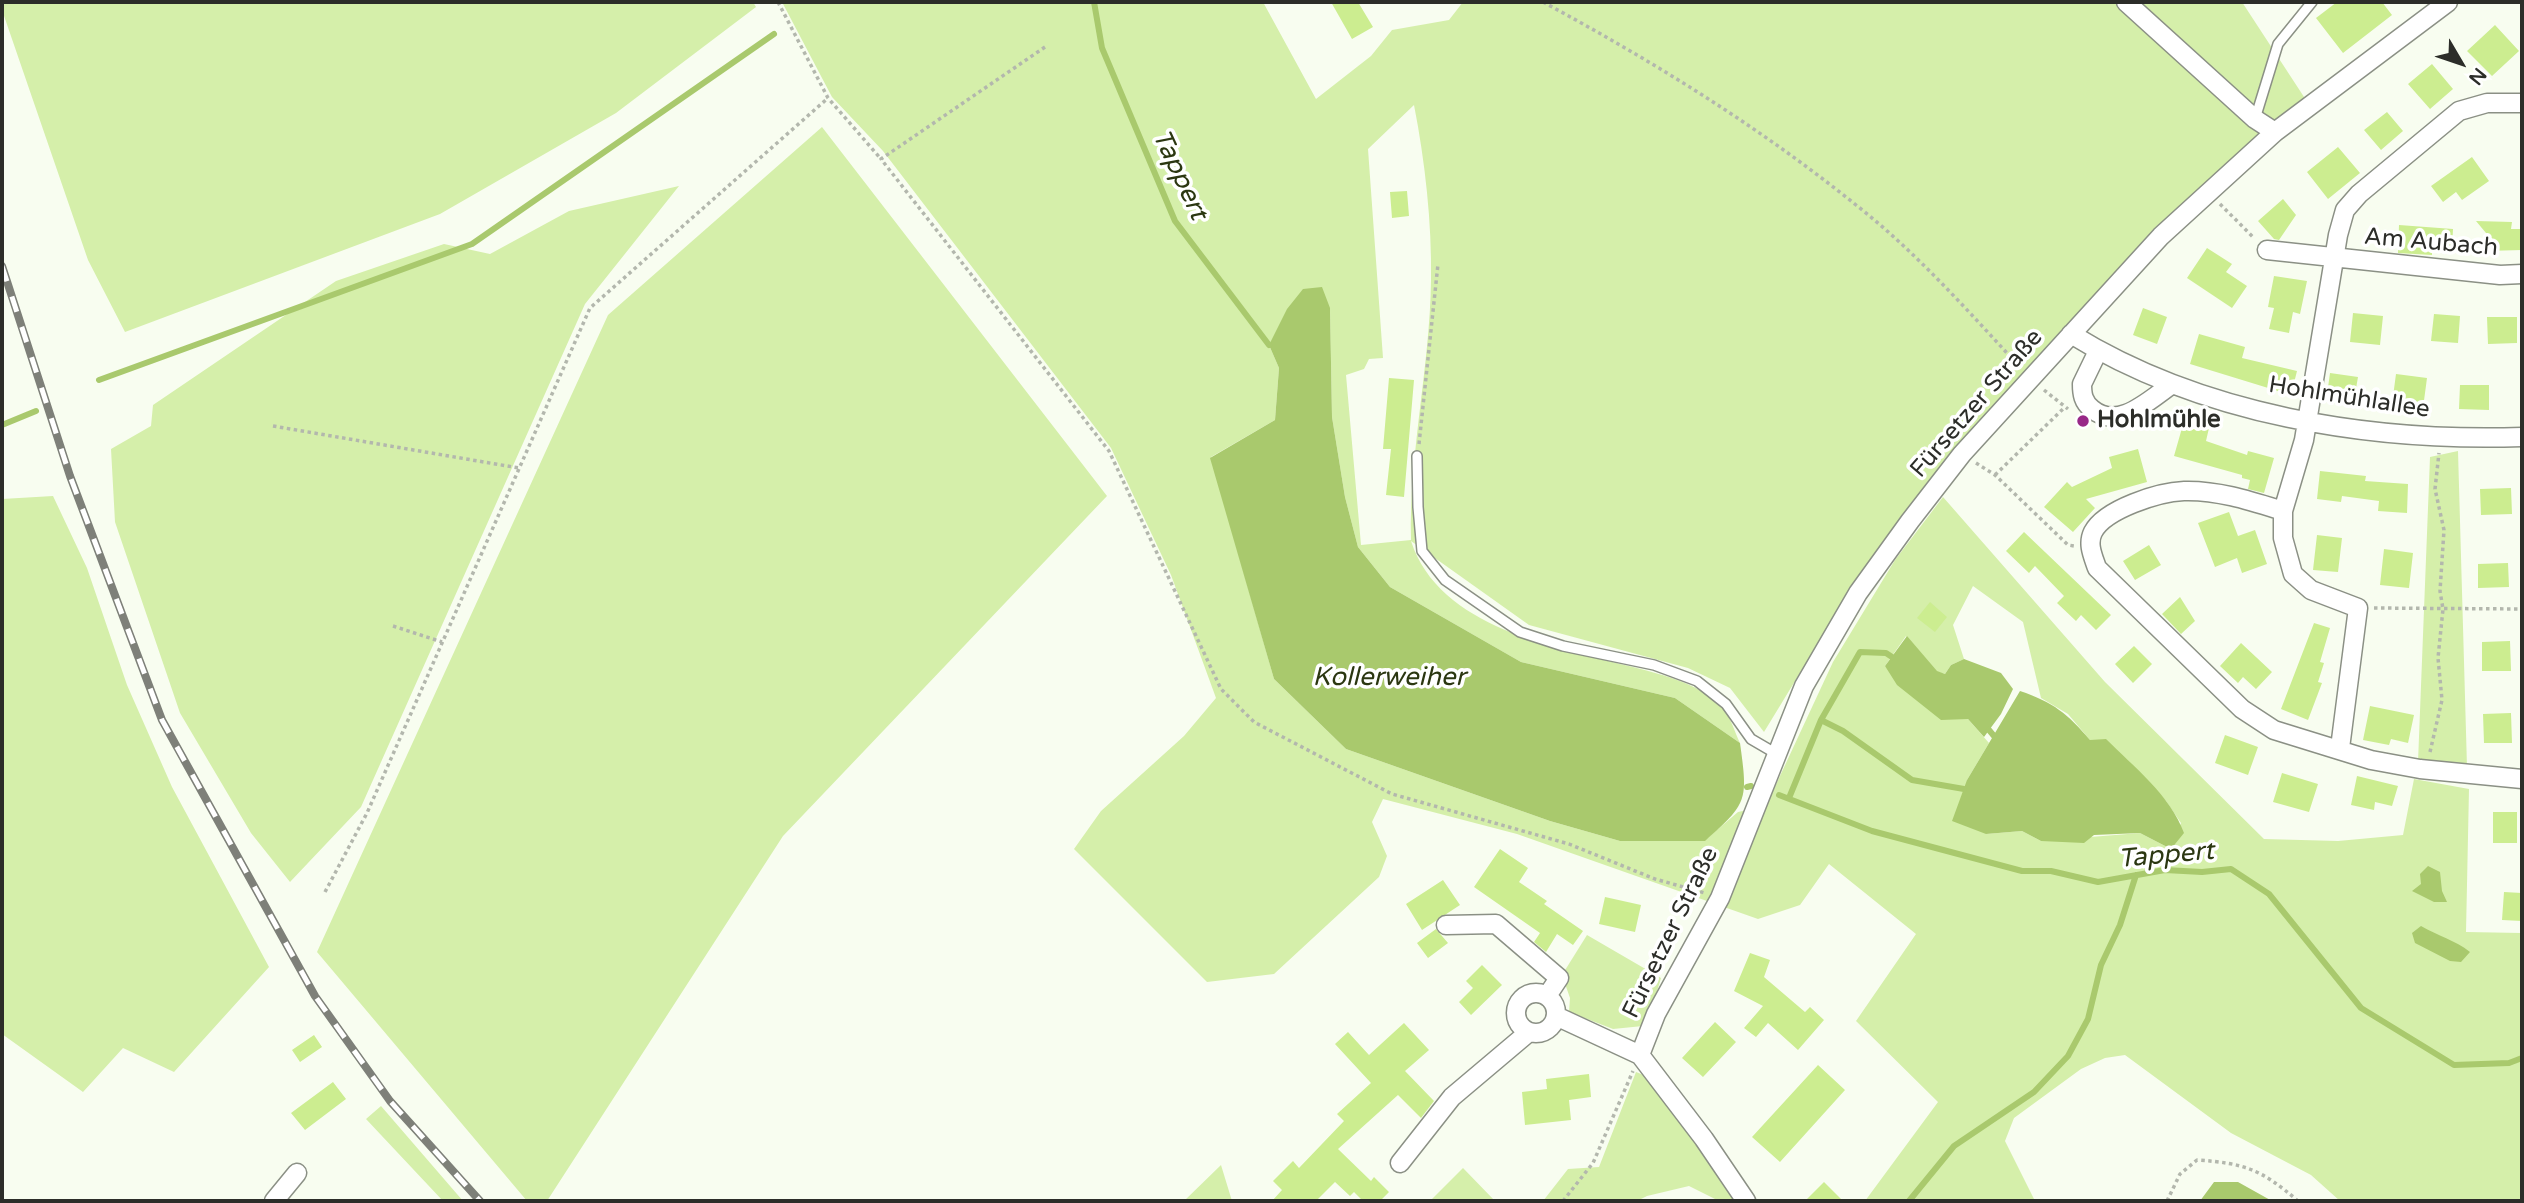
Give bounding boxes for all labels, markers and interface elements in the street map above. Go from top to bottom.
north arrow [2426,28,2496,98]
text: N [2464,63,2491,89]
water label: Tappert [1145,125,1213,225]
street label: Am Aubach [2363,223,2499,263]
street label: Fürsetzer Straße [1905,324,2049,484]
street label: Hohlmühlallee [2266,371,2432,425]
place label: Hohlmühle [2097,407,2221,435]
marker: Hohlmühle [2075,413,2091,429]
water label: Kollerweiher [1313,662,1465,694]
water label: Tappert [2117,836,2215,876]
street label: Fürsetzer Straße [1617,843,1725,1023]

